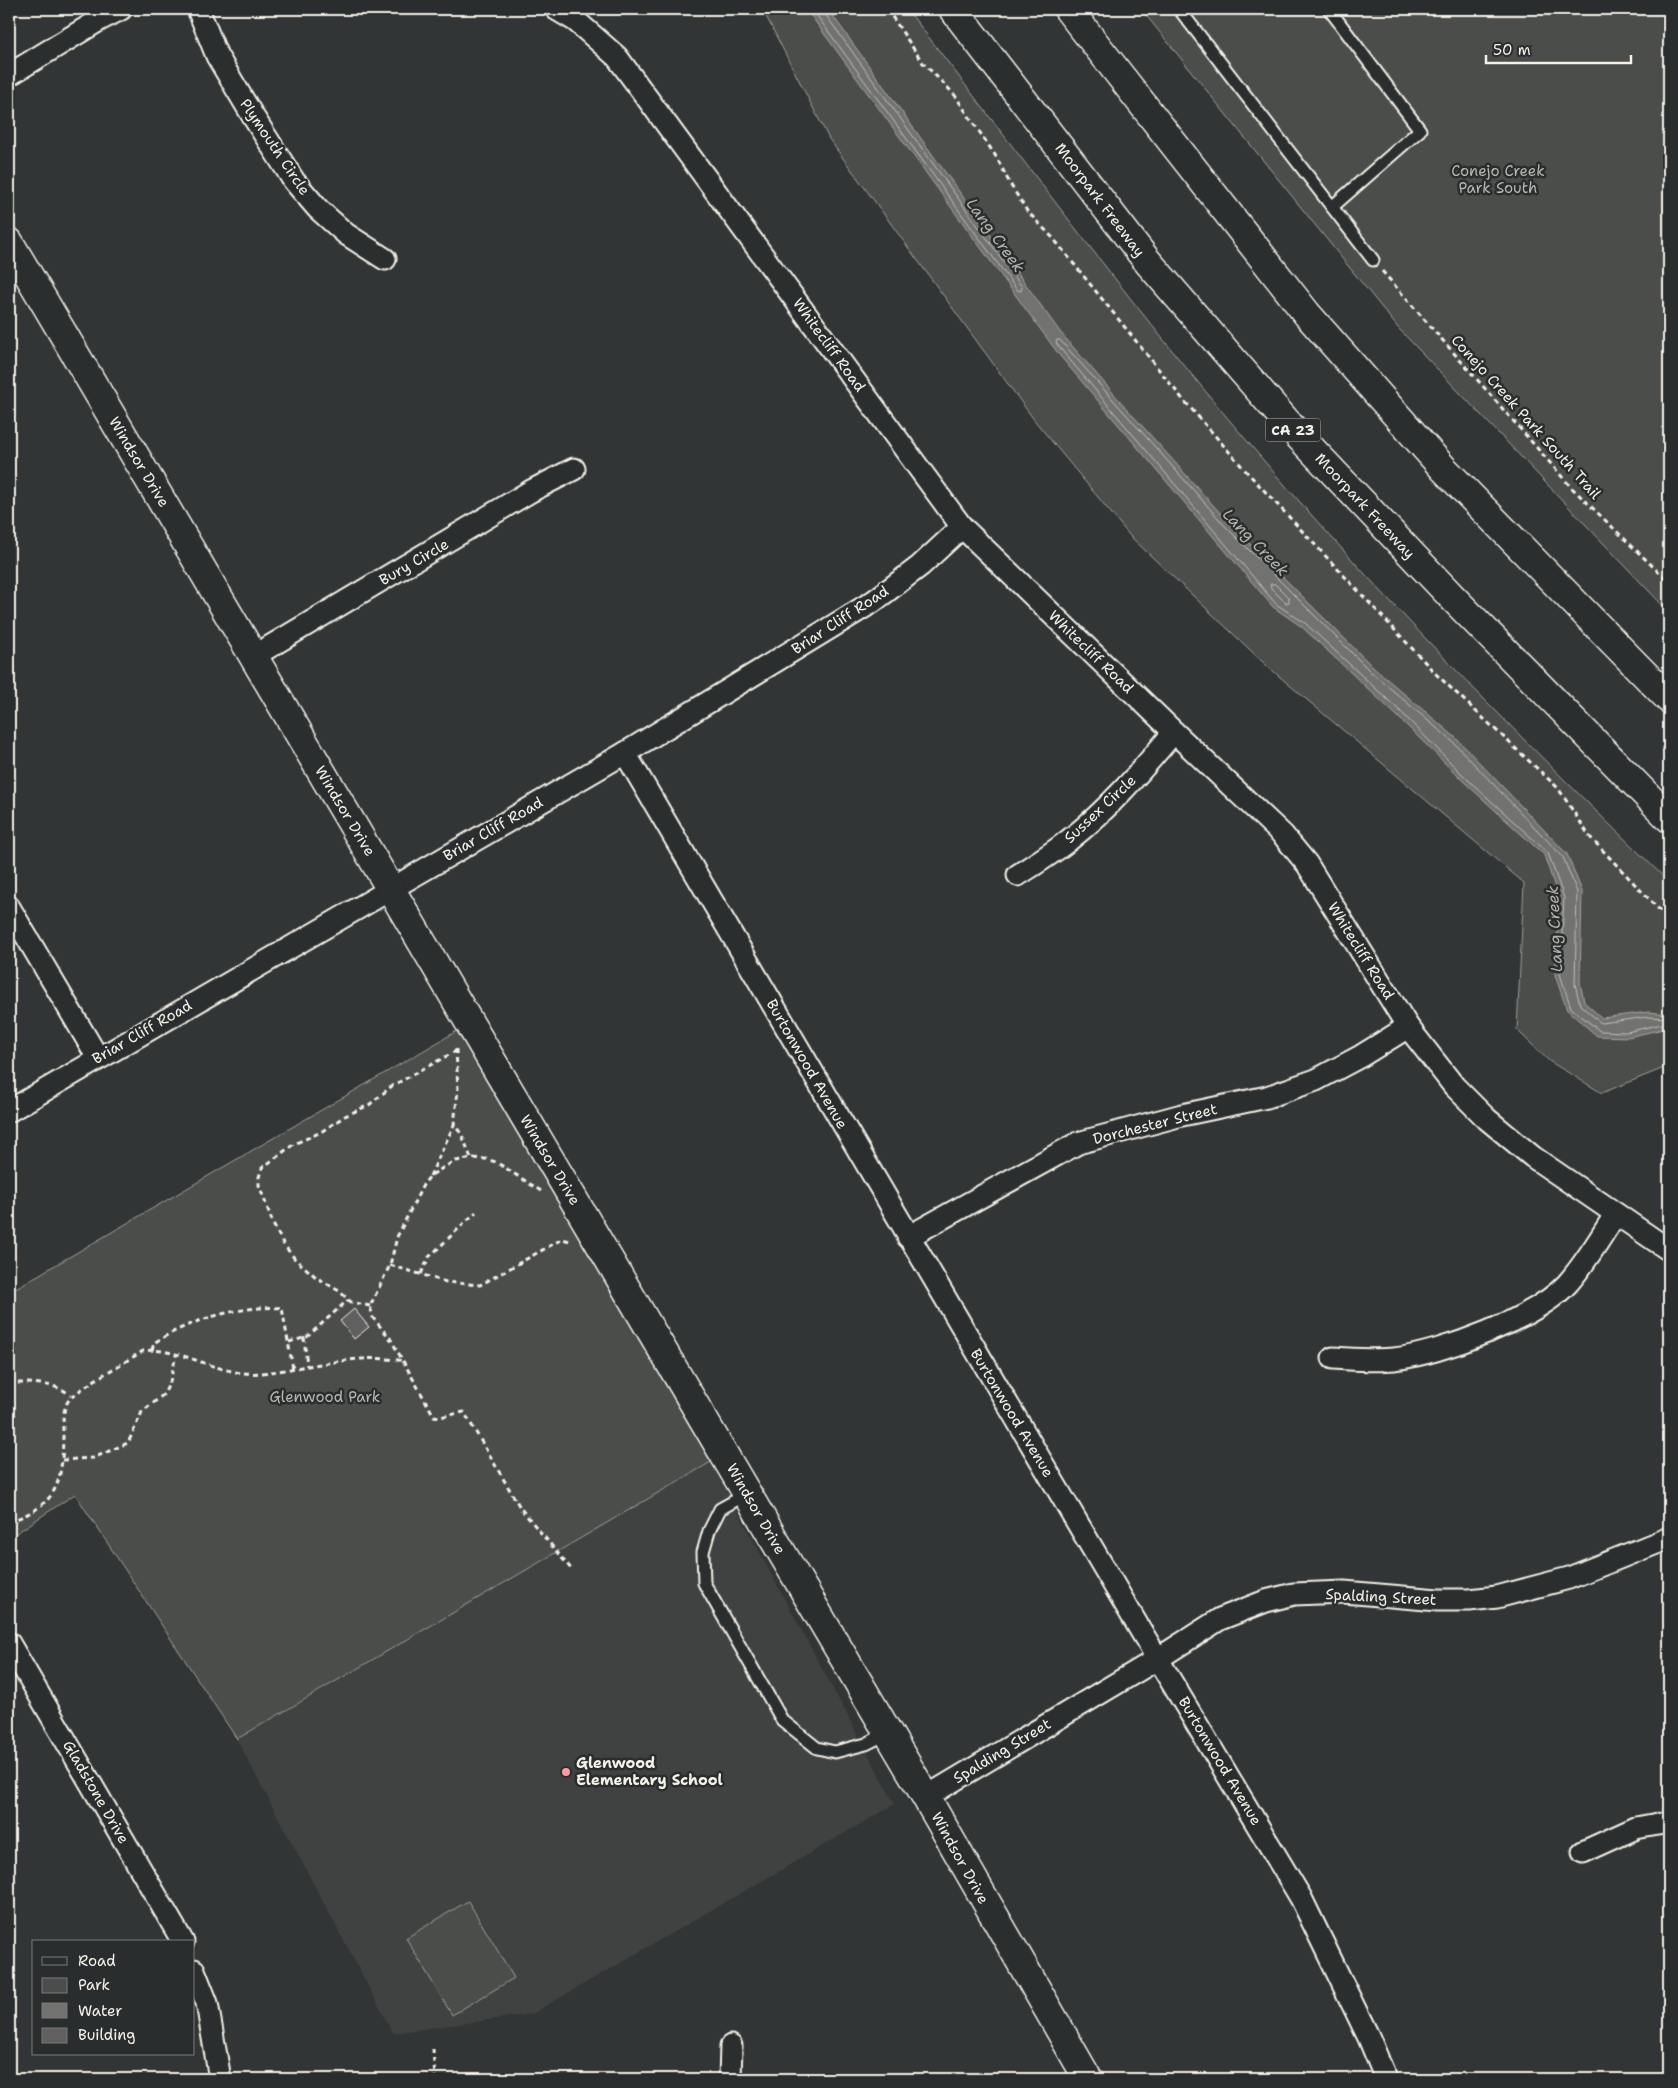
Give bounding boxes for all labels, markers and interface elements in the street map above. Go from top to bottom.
scale bar [1486,32,1630,64]
text: 50 m [1493,40,1531,60]
street label: Plymouth Circle [235,95,315,199]
street label: Moorpark Freeway [1050,139,1150,261]
park label: Conejo Creek Park South [1451,161,1545,198]
water label: Lang Creek [962,194,1030,277]
street label: Whitecliff Road [788,294,870,396]
street label: Conejo Creek Park South Trail [1447,331,1606,504]
street label: Windsor Drive [104,413,174,511]
road number: CA 23 [1266,418,1320,442]
street label: Moorpark Freeway [1311,449,1419,563]
water label: Lang Creek [1218,504,1293,581]
street label: Bury Circle [376,534,452,590]
street label: Briar Cliff Road [787,581,893,659]
street label: Whitecliff Road [1044,606,1138,698]
street label: Windsor Drive [310,762,380,860]
street label: Sussex Circle [1060,770,1140,848]
street label: Briar Cliff Road [439,792,547,866]
water label: Lang Creek [1542,885,1567,973]
street label: Whitecliff Road [1323,898,1399,1004]
street label: Briar Cliff Road [88,995,196,1069]
street label: Burtonwood Avenue [762,995,852,1133]
street label: Dorchester Street [1091,1099,1219,1149]
street label: Windsor Drive [515,1111,585,1209]
street label: Burtonwood Avenue [966,1345,1058,1481]
park label: Glenwood Park [270,1387,380,1407]
street label: Windsor Drive [722,1460,790,1558]
street label: Spalding Street [1325,1584,1437,1610]
street label: Burtonwood Avenue [1174,1693,1266,1829]
street label: Spalding Street [949,1714,1055,1788]
street label: Gladstone Drive [58,1737,134,1847]
place label: Glenwood Elementary School [576,1753,723,1790]
marker: Glenwood Elementary School [560,1766,572,1778]
street label: Windsor Drive [927,1808,993,1908]
legend [32,1940,195,2056]
text: Road [78,1951,116,1971]
text: Park [78,1975,110,1995]
text: Water [78,2001,122,2021]
text: Building [78,2025,135,2045]

